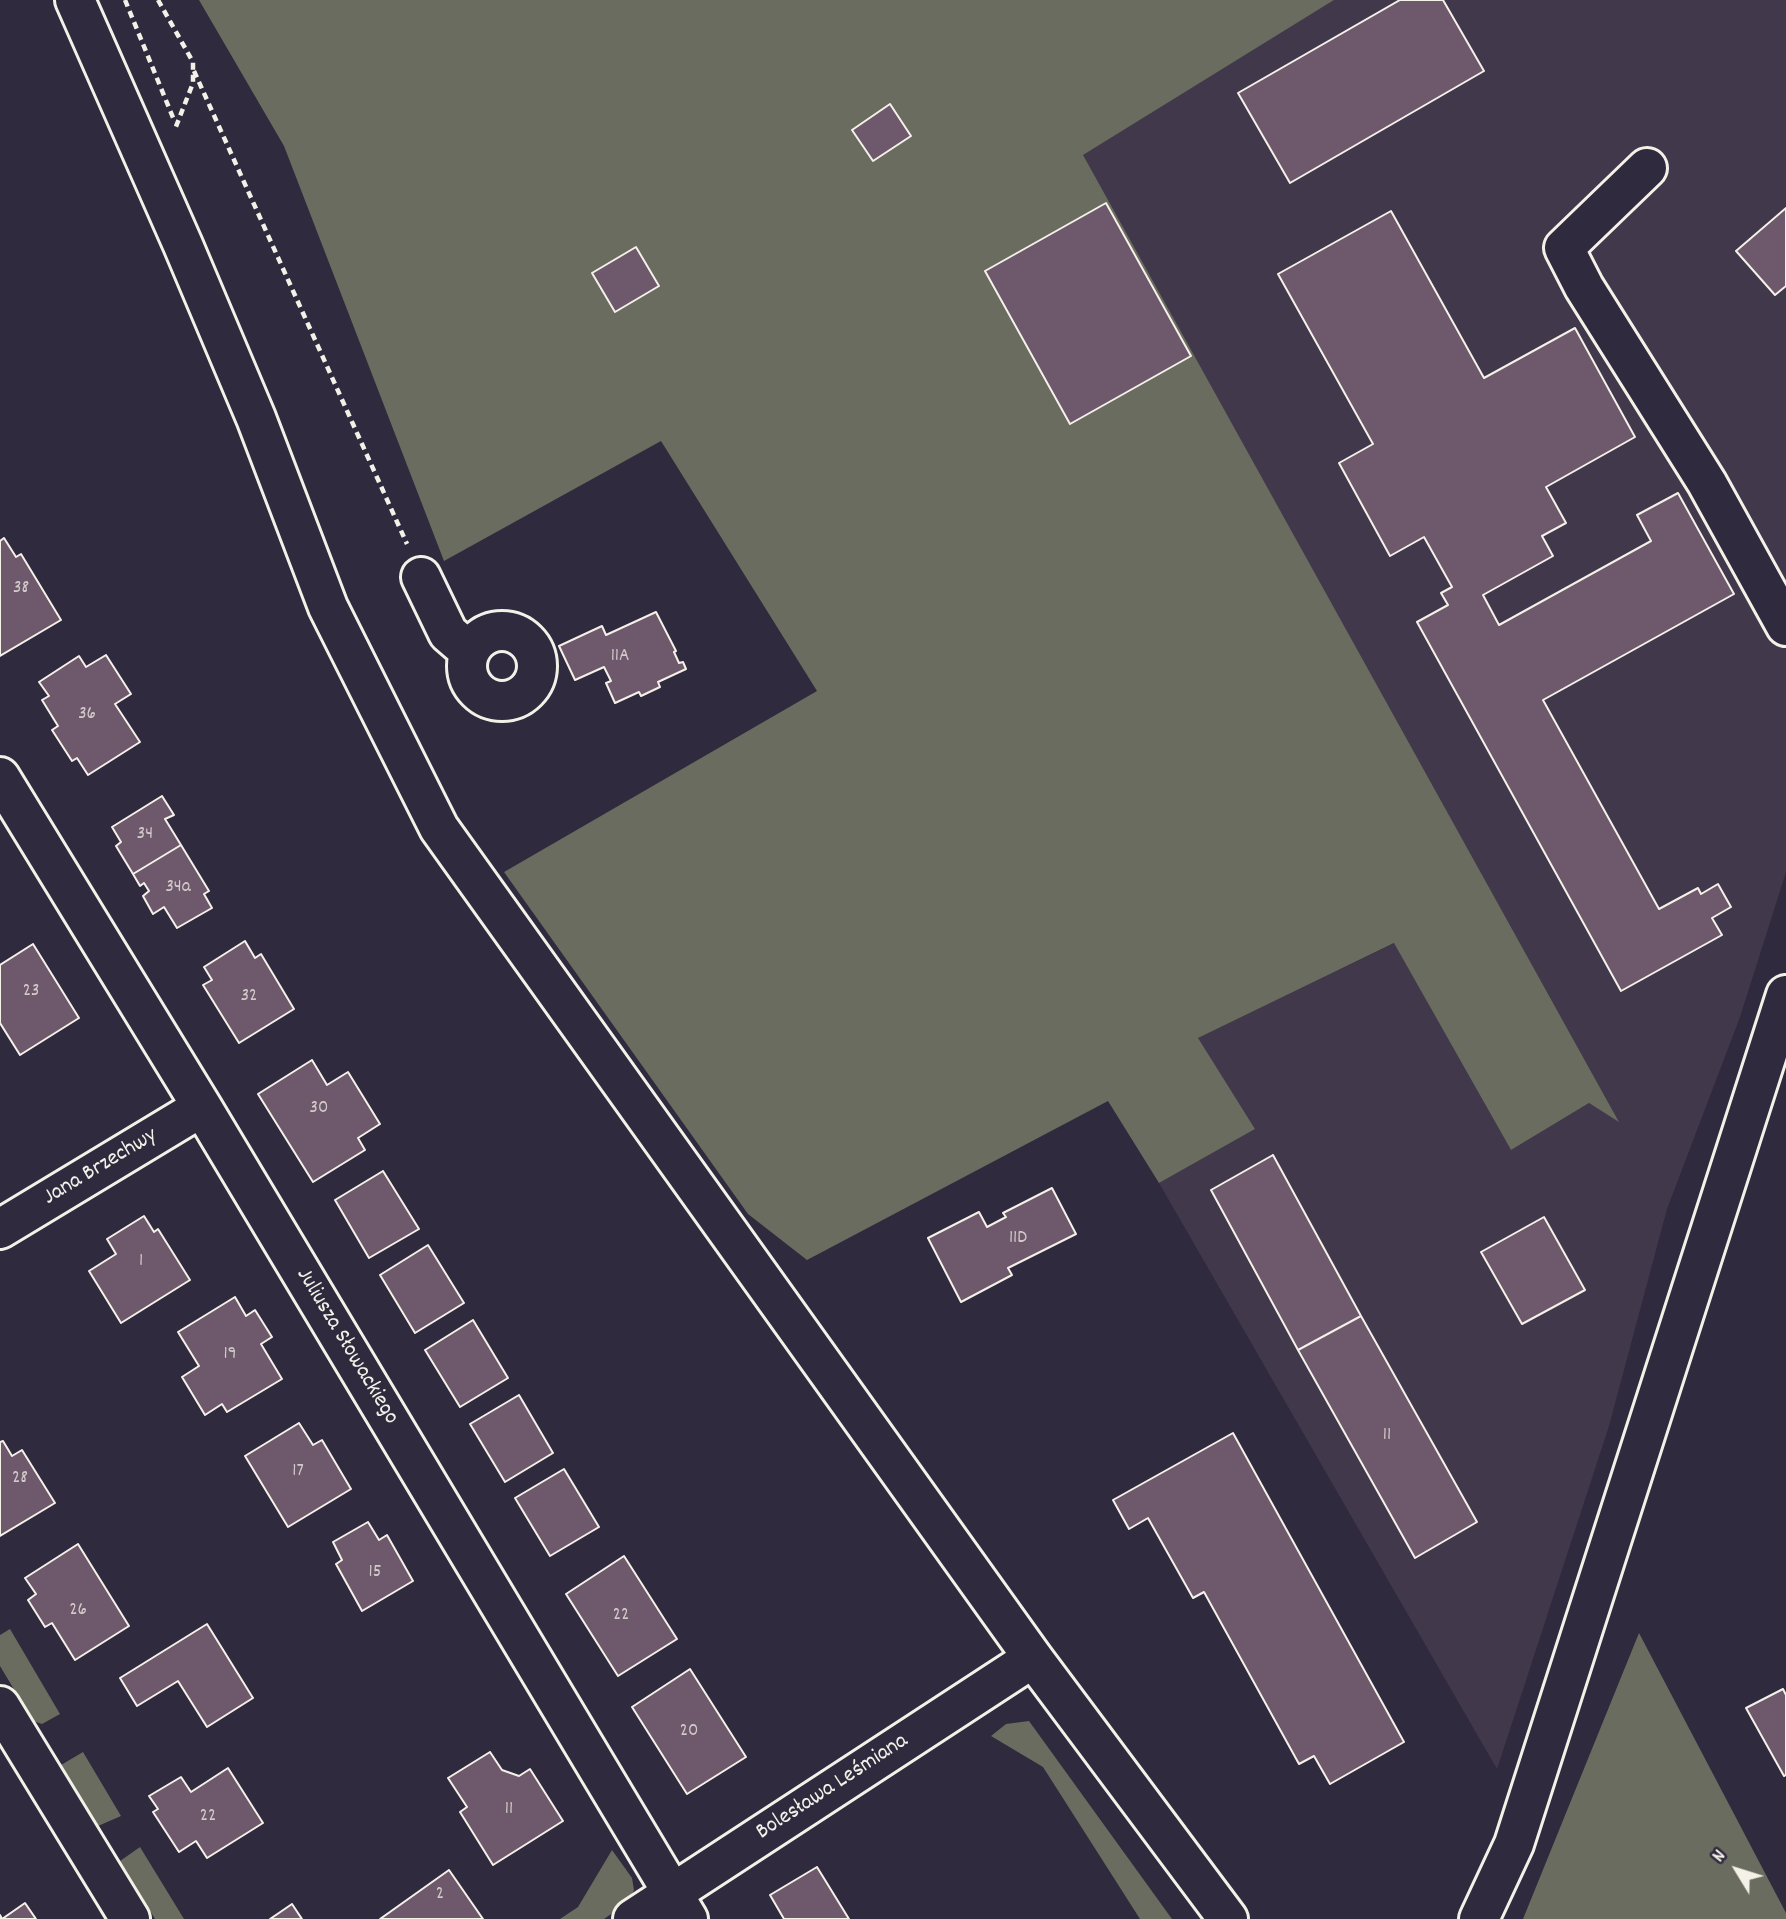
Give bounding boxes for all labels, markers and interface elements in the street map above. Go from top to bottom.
house number: 38 [13,578,29,600]
house number: 11A [611,646,629,668]
house number: 36 [78,704,96,726]
house number: 34 [137,824,153,846]
house number: 34a [165,877,191,899]
house number: 23 [23,981,39,1003]
house number: 32 [241,986,257,1008]
house number: 30 [310,1098,328,1120]
street label: Jana Brzechwy [39,1123,163,1213]
house number: 11D [1009,1228,1027,1250]
house number: 1 [139,1251,143,1273]
street label: Juliusza Słowackiego [288,1264,404,1430]
house number: 19 [224,1344,236,1366]
house number: 11 [1383,1425,1391,1447]
house number: 17 [292,1461,304,1483]
house number: 28 [12,1468,28,1490]
house number: 15 [369,1562,381,1584]
house number: 26 [69,1600,87,1622]
house number: 22 [613,1605,629,1627]
house number: 20 [680,1721,698,1743]
street label: Bolesława Leśmiana [752,1729,914,1847]
house number: 11 [505,1799,513,1821]
house number: 22 [200,1806,216,1828]
north arrow [1702,1835,1772,1905]
text: N [1707,1845,1734,1869]
house number: 2 [436,1884,444,1906]

